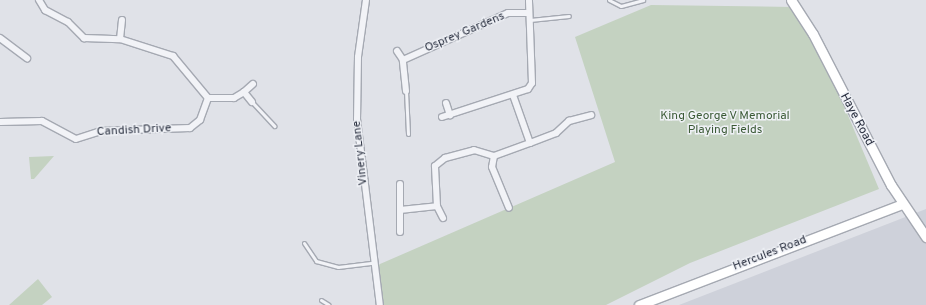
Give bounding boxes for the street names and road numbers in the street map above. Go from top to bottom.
street label: Osprey Gardens [423,10,507,56]
street label: Haye Road [836,91,876,149]
street label: Vinery Lane [350,120,372,186]
street label: Candish Drive [96,122,172,140]
street label: Hercules Road [731,233,809,275]

